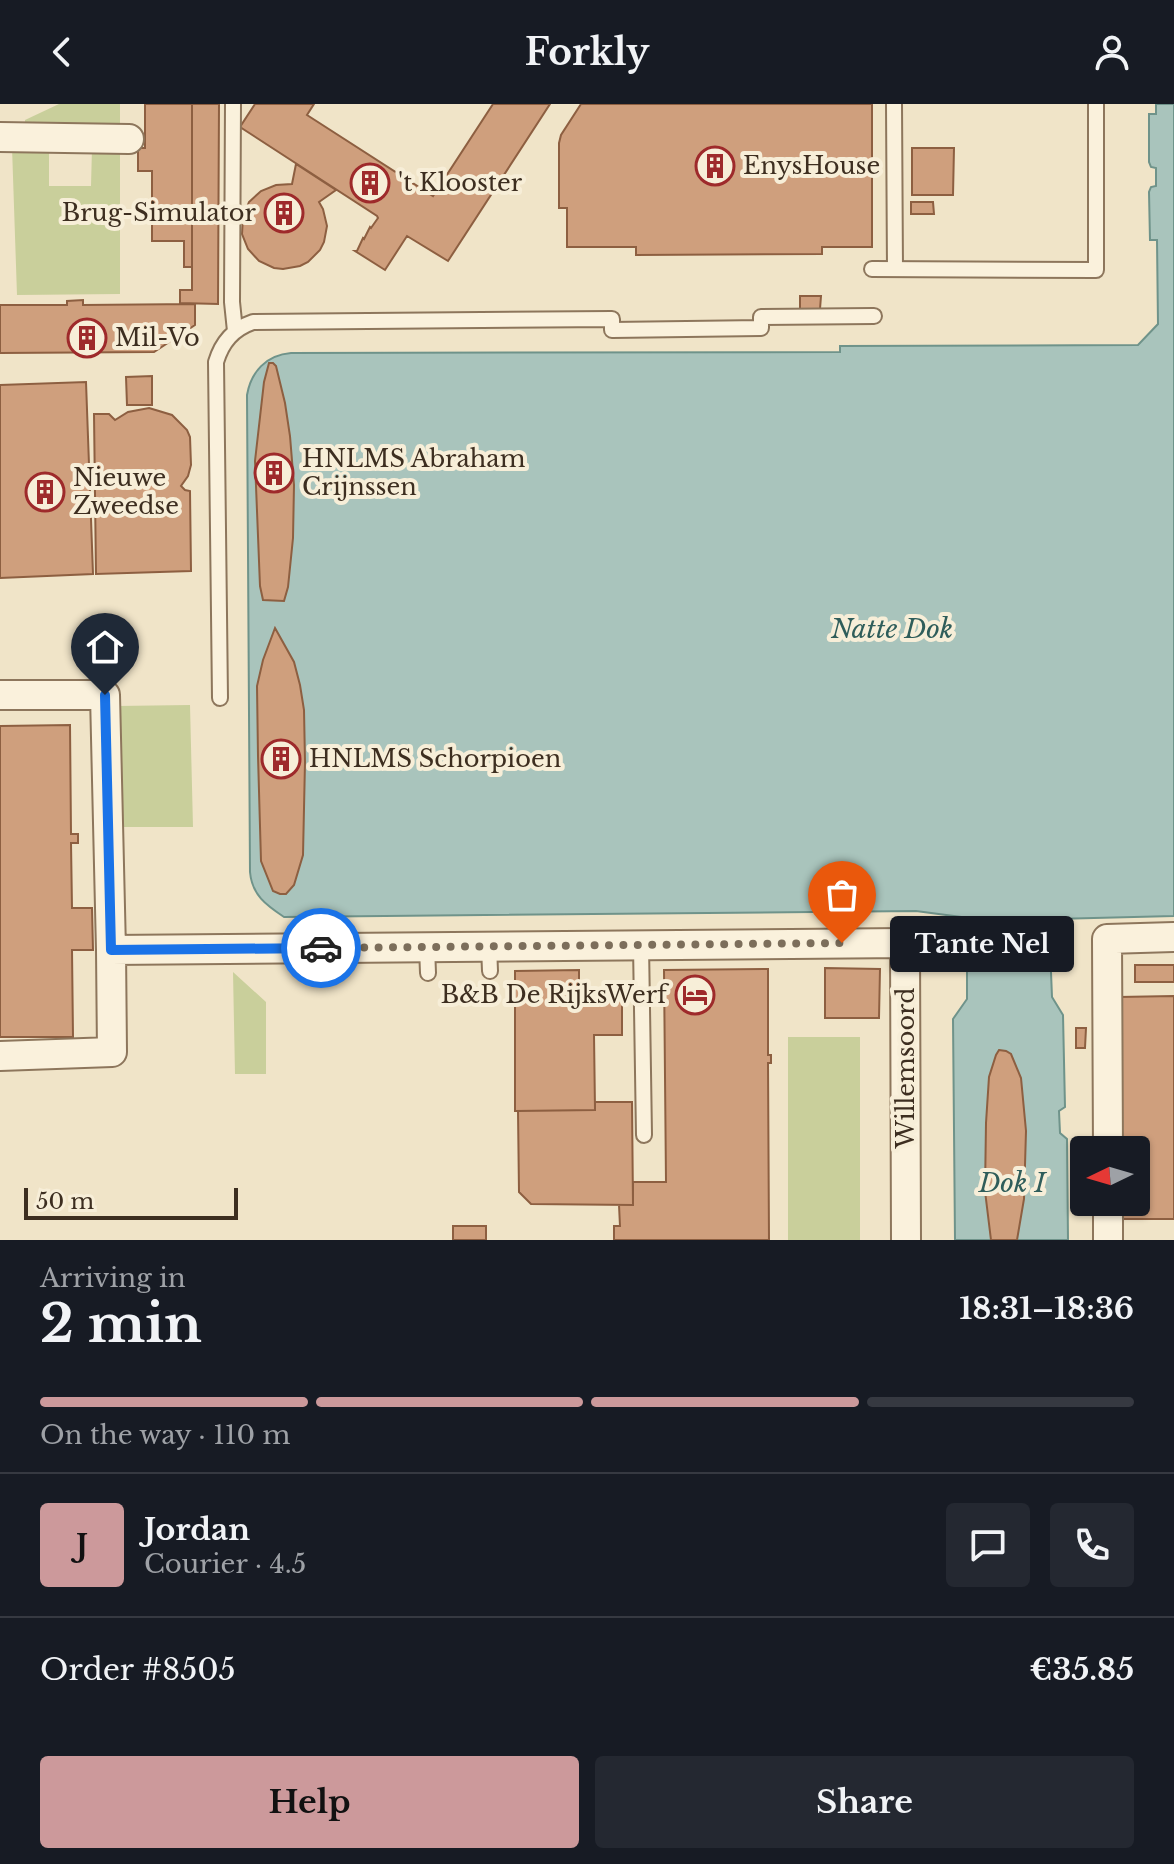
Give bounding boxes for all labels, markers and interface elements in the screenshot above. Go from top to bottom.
icon: back [40,30,84,74]
text: Forkly [525,30,649,75]
icon: person [1090,30,1134,74]
building icon: EnysHouse [694,145,736,187]
place label: EnysHouse [743,151,880,180]
building icon: 't Klooster [349,162,391,204]
place label: 't Klooster [398,168,523,197]
building icon: Brug-Simulator [263,192,305,234]
place label: Brug-Simulator [62,198,257,227]
building icon: Mil-Vo [66,317,108,359]
place label: Mil-Vo [115,323,200,352]
place label: HNLMS Abraham Crijnssen [302,444,526,501]
building icon: HNLMS Abraham Crijnssen [253,452,295,494]
place label: Nieuwe Zweedse [73,463,179,520]
building icon: Nieuwe Zweedse [24,471,66,513]
pin [71,613,139,695]
water label: Natte Dok [830,613,953,645]
icon: home [83,625,127,669]
building icon: HNLMS Schorpioen [260,738,302,780]
place label: HNLMS Schorpioen [309,744,561,773]
pin [808,861,876,943]
icon: bag [820,873,864,917]
courier [281,908,361,988]
callout: Tante Nel [890,915,1074,971]
icon: car [299,926,343,970]
text: Tante Nel [915,928,1049,960]
hotel icon: B&B De RijksWerf [674,974,716,1016]
place label: B&B De RijksWerf [441,980,670,1009]
street label: Willemsoord [891,987,920,1150]
north arrow [1070,1136,1150,1216]
map controls [1070,1136,1150,1216]
water label: Dok I [978,1167,1047,1199]
scale bar [24,1184,238,1220]
text: 50 m [36,1188,94,1215]
text: Arriving in [40,1262,186,1294]
text: 18:31–18:36 [959,1290,1134,1327]
text: 2 min [40,1292,202,1356]
text: On the way · 110 m [40,1419,290,1451]
button: chat [946,1503,1030,1587]
button: phone [1050,1503,1134,1587]
text: Jordan [144,1511,250,1548]
text: J [76,1527,88,1564]
text: Courier · 4.5 [144,1548,306,1580]
text: Order #8505 [40,1651,236,1688]
text: €35.85 [1029,1651,1134,1688]
button: Help [40,1756,579,1848]
button: Share [595,1756,1134,1848]

